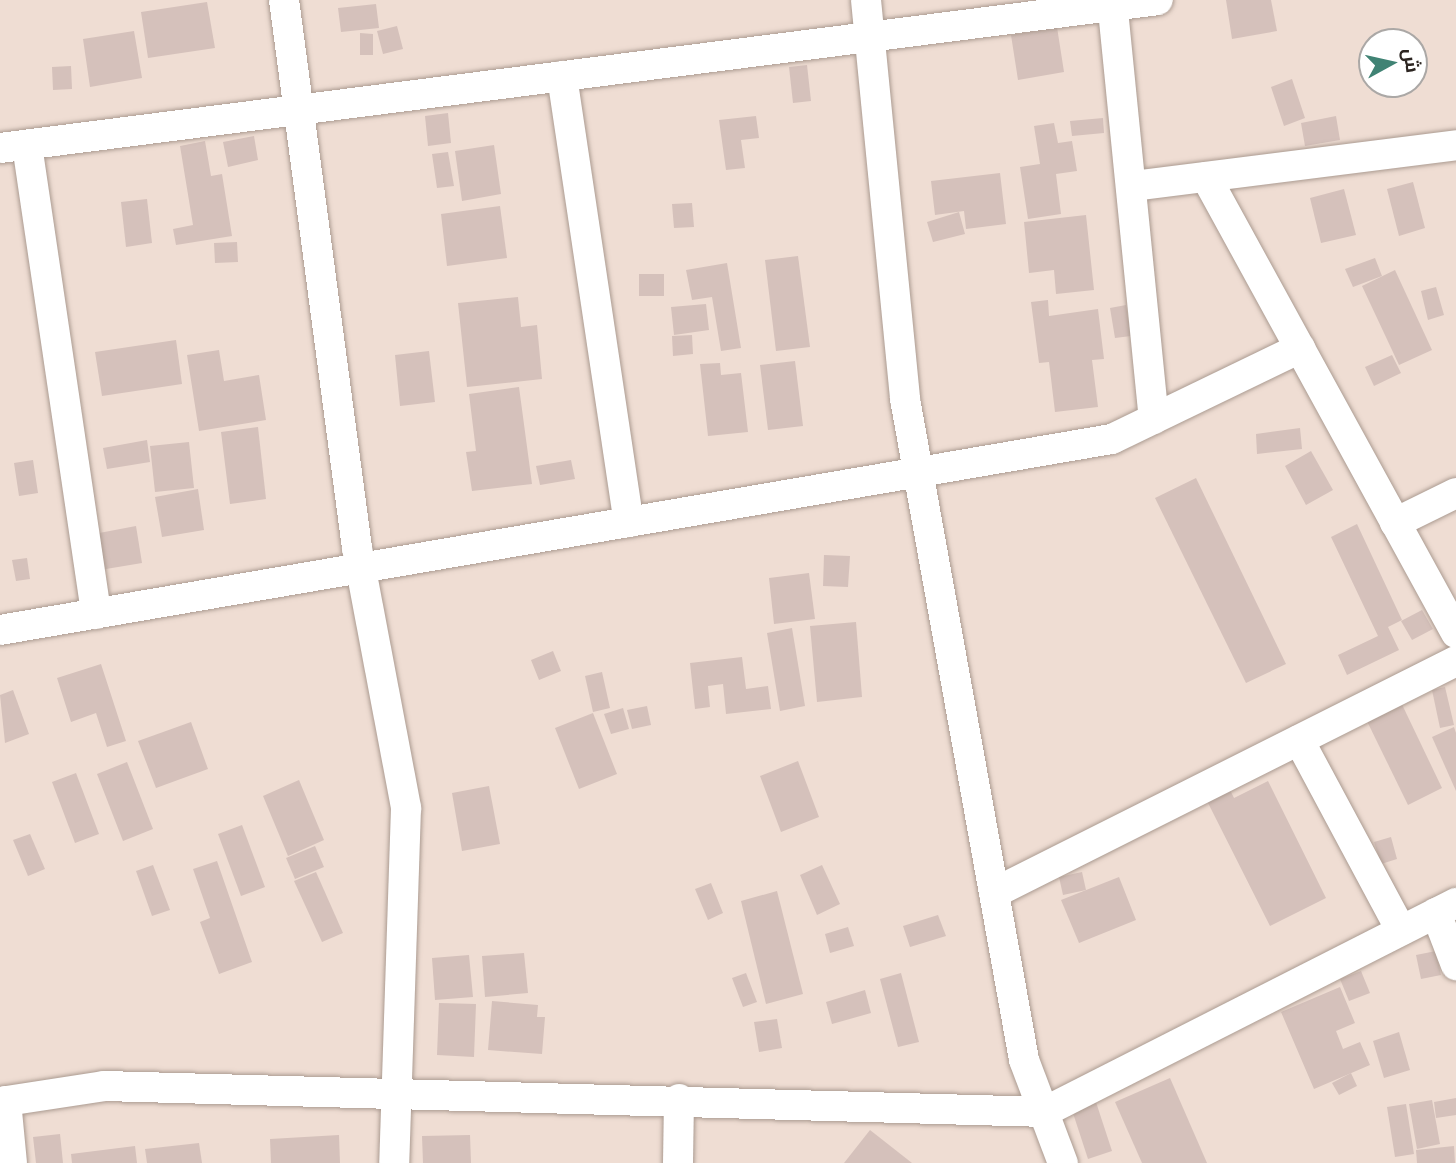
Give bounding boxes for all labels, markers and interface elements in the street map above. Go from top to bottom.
north arrow [1358,28,1428,98]
text: ش [1397,46,1426,74]

